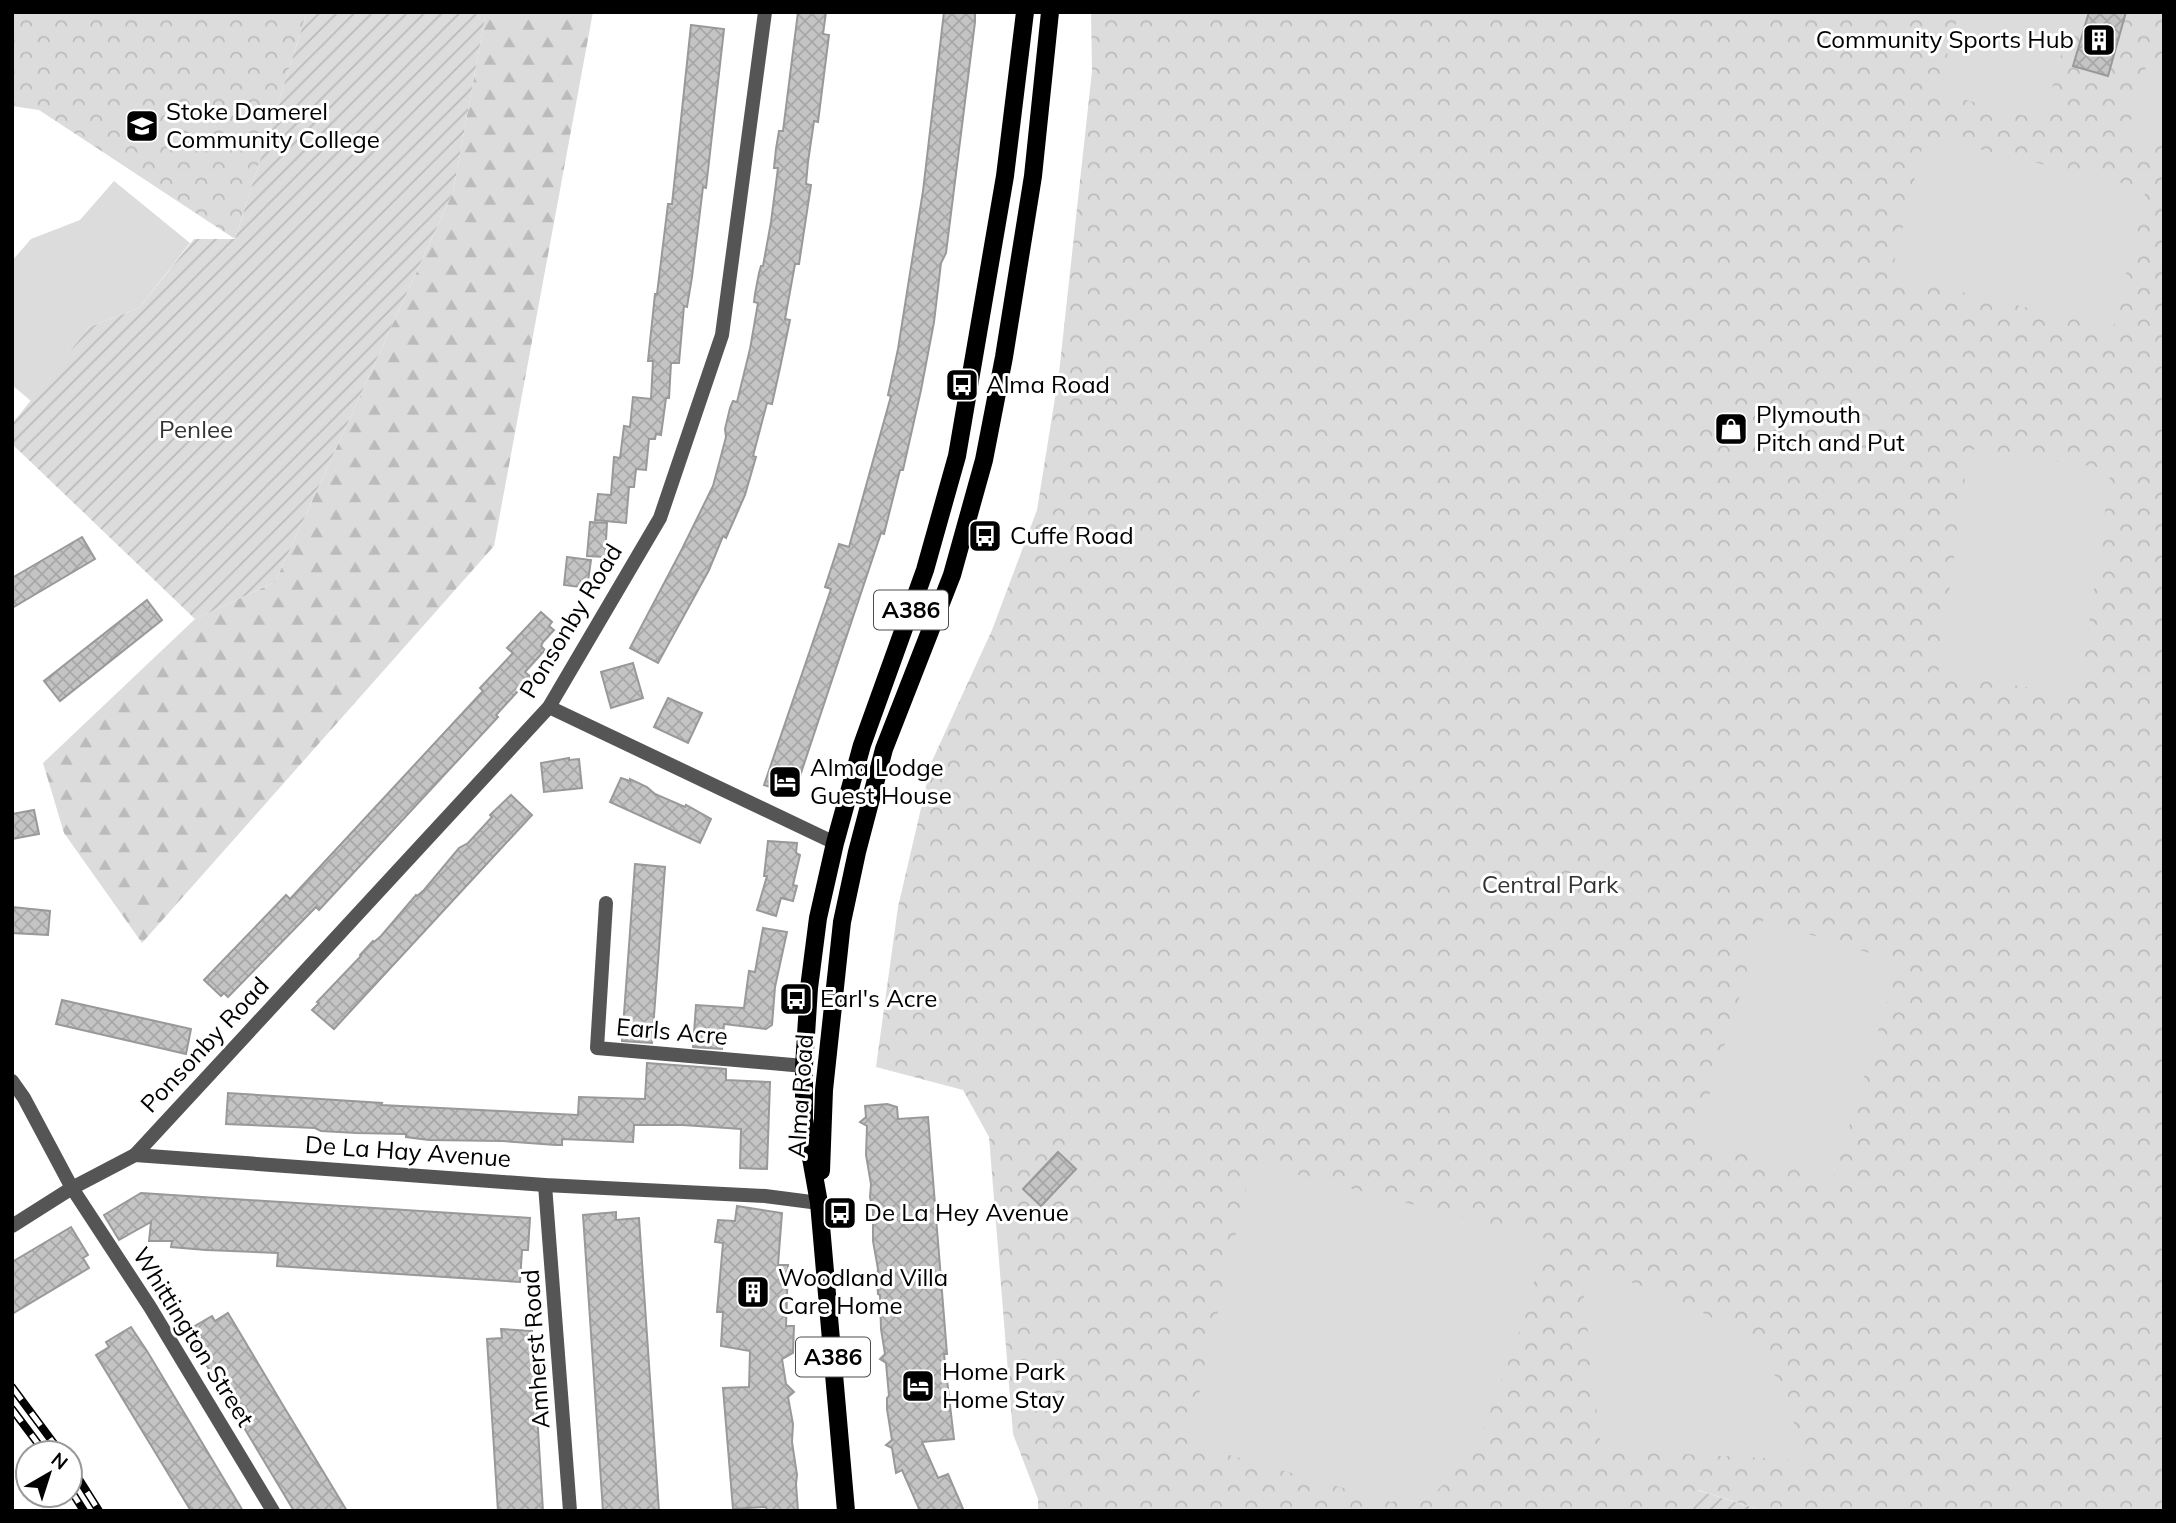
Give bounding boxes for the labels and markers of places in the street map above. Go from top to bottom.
building icon: Community Sports Hub [2080,21,2118,59]
place label: Community Sports Hub [1816,24,2074,54]
place label: Stoke Damerel Community College [166,96,380,154]
school or university icon: Stoke Damerel Community College [123,107,161,145]
bus stop icon: Alma Road [943,366,981,404]
place label: Alma Road [986,369,1110,399]
place label: Plymouth Pitch and Put [1756,399,1905,457]
shop icon: Plymouth Pitch and Put [1712,410,1750,448]
bus stop icon: Cuffe Road [966,517,1004,555]
place label: Cuffe Road [1010,520,1134,550]
place label: Alma Lodge Guest House [810,752,952,810]
hotel icon: Alma Lodge Guest House [766,763,804,801]
bus stop icon: Earl's Acre [777,980,815,1018]
place label: Earl's Acre [820,983,937,1013]
bus stop icon: De La Hey Avenue [821,1194,859,1232]
place label: De La Hey Avenue [864,1197,1069,1227]
place label: Woodland Villa Care Home [778,1262,948,1320]
building icon: Woodland Villa Care Home [734,1273,772,1311]
place label: Home Park Home Stay [942,1356,1066,1414]
hotel icon: Home Park Home Stay [899,1367,937,1405]

